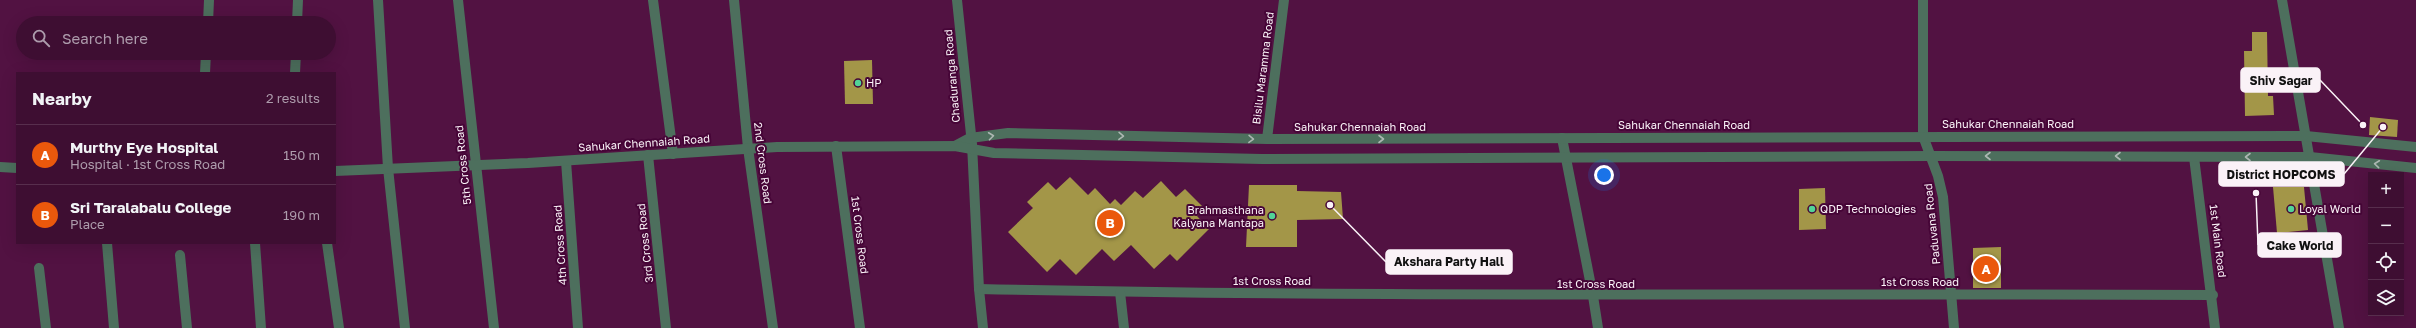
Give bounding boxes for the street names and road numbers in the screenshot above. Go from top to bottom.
street label: Bisilu Maramma Road [1249,11,1276,125]
street label: Chaduranga Road [941,29,962,123]
street label: Sahukar Chennaiah Road [1942,117,2074,130]
street label: Sahukar Chennaiah Road [1618,118,1750,131]
street label: Sahukar Chennaiah Road [1294,120,1426,133]
street label: 2nd Cross Road [752,121,775,205]
street label: 5th Cross Road [452,125,473,205]
street label: Sahukar Chennaiah Road [578,131,710,154]
street label: Paduvana Road [1921,183,1942,265]
street label: 1st Cross Road [849,195,872,274]
street label: 3rd Cross Road [634,203,655,283]
street label: 1st Main Road [2208,204,2229,278]
street label: 4th Cross Road [550,205,569,286]
street label: 1st Cross Road [1233,274,1311,287]
street label: 1st Cross Road [1881,275,1959,288]
street label: 1st Cross Road [1557,277,1635,290]

